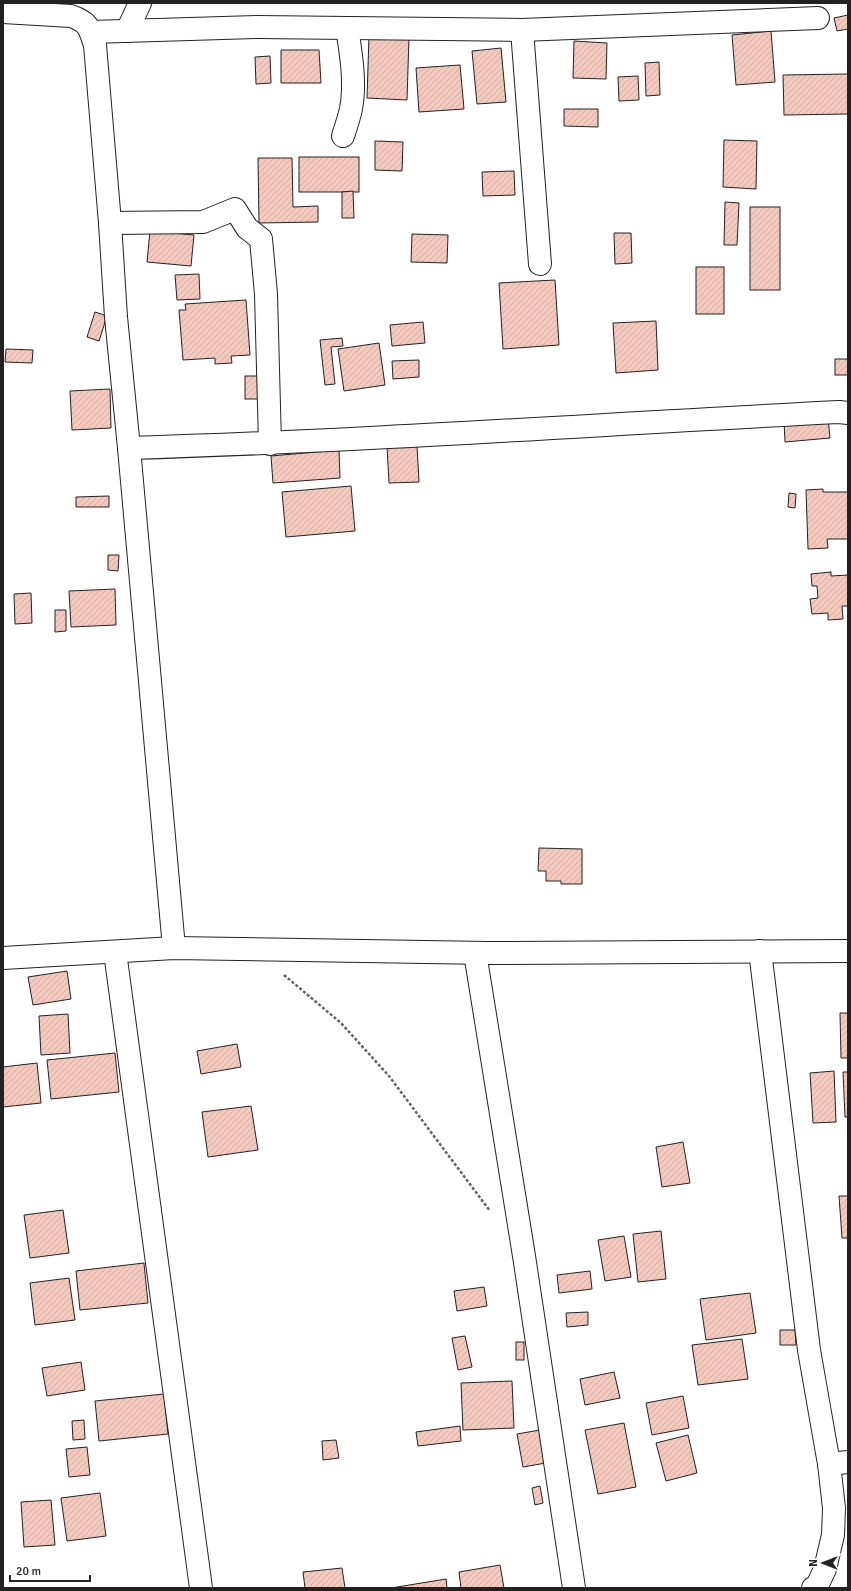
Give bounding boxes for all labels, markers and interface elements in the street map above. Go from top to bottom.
north arrow [803,1543,843,1583]
scale bar [10,1557,90,1583]
text: N [807,1559,820,1567]
text: 20 m [16,1564,41,1579]

